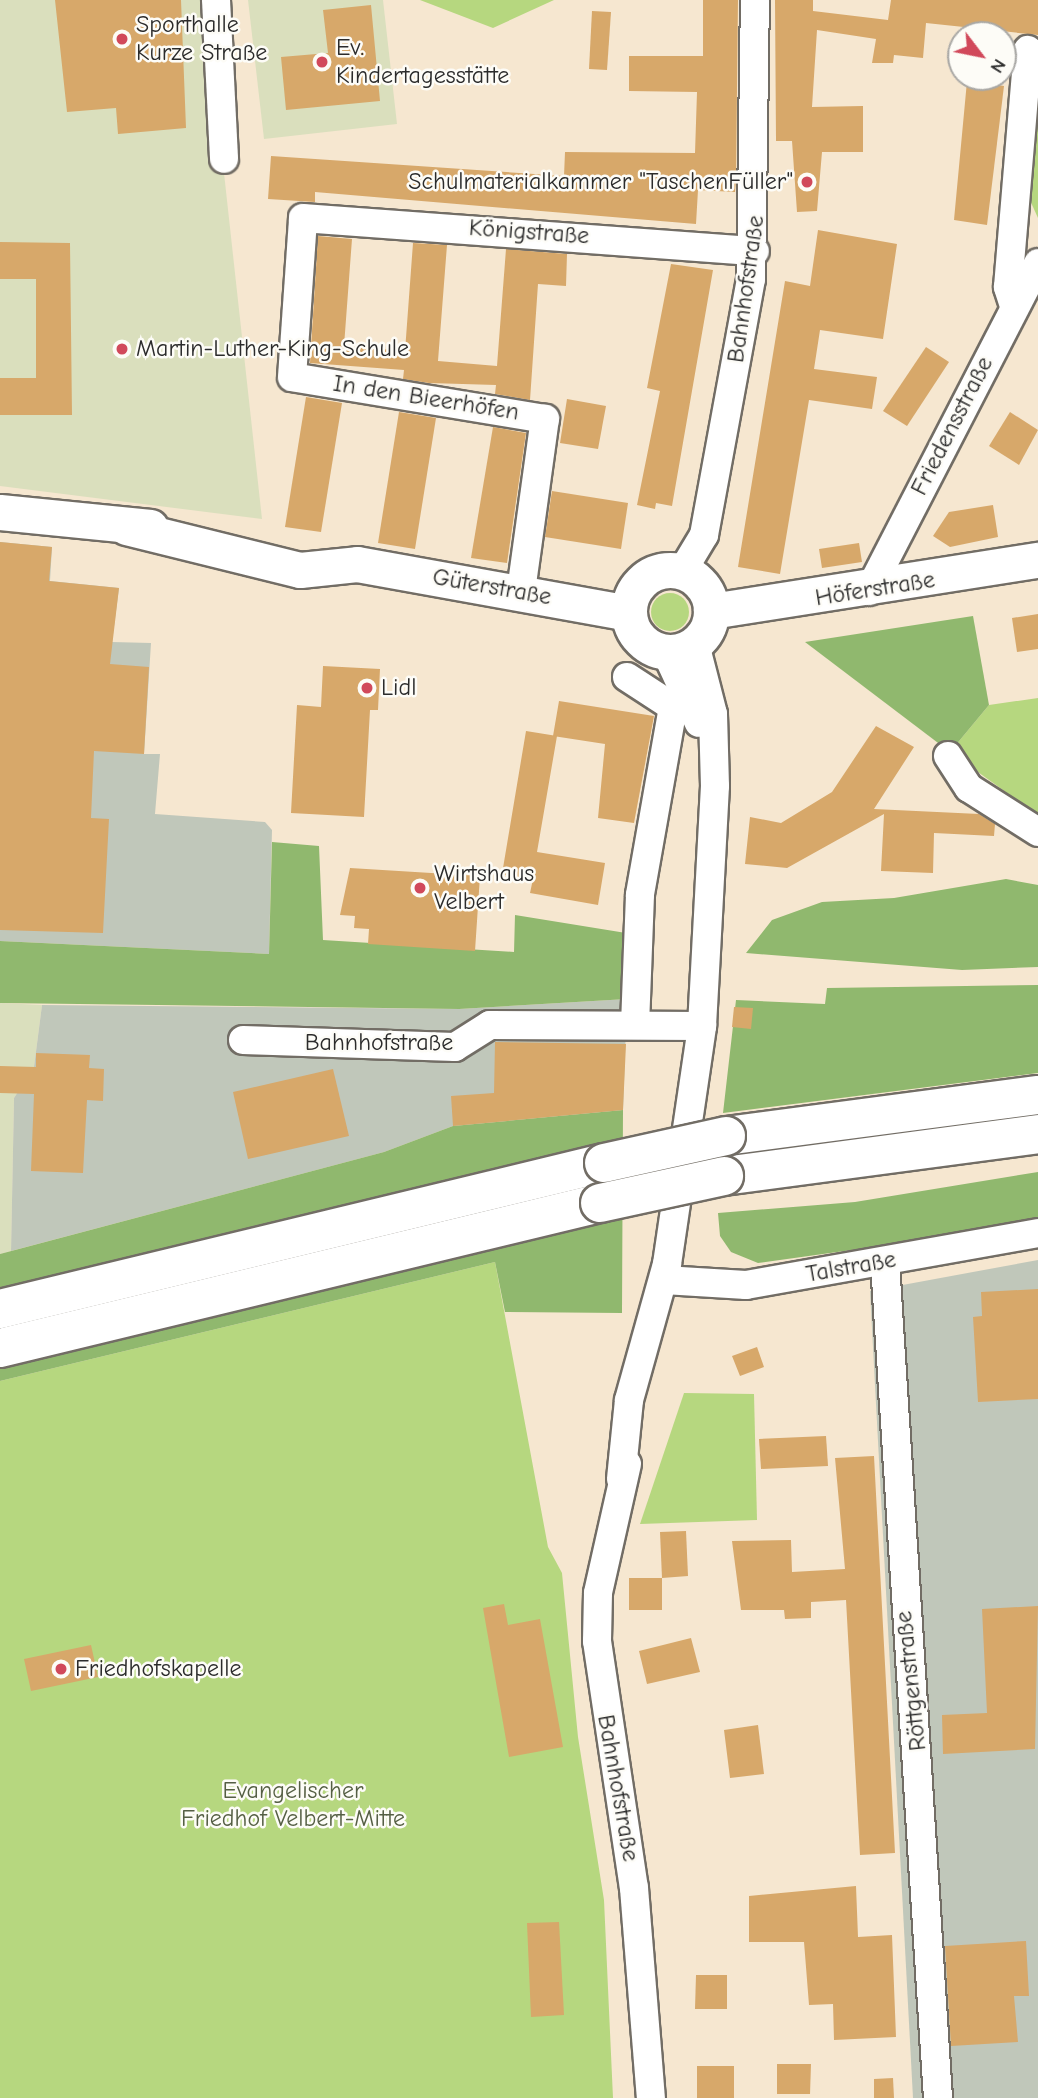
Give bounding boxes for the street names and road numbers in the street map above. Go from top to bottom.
street label: Königstraße [468,213,590,251]
street label: Bahnhofstraße [721,213,771,365]
street label: Friedensstraße [905,352,999,500]
street label: In den Bieerhöfen [331,369,521,427]
street label: Güterstraße [430,562,554,612]
street label: Höferstraße [813,565,937,613]
street label: Bahnhofstraße [305,1029,453,1057]
street label: Talstraße [804,1245,898,1289]
street label: Röttgenstraße [889,1610,933,1752]
street label: Bahnhofstraße [591,1712,645,1864]

